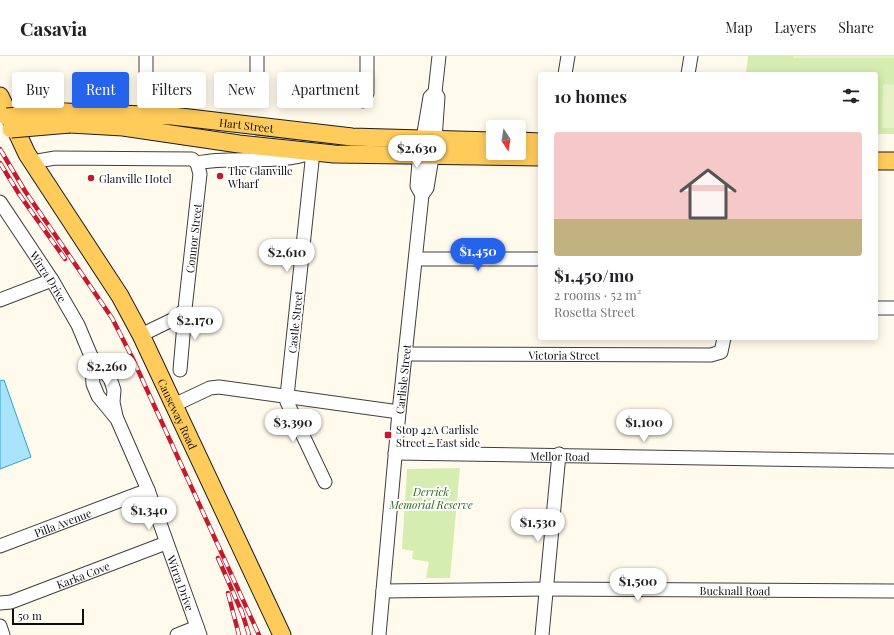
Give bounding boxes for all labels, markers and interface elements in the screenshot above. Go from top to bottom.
text: Casavia [20,15,87,41]
text: Map [725,18,753,37]
text: Layers [775,18,816,37]
text: Share [838,18,874,37]
chip: Buy [12,72,64,108]
chip: Rent [72,72,129,108]
chip: Filters [137,72,206,108]
chip: New [214,72,269,108]
chip: Apartment [277,72,373,108]
text: 10 homes [554,85,627,107]
icon: filters [840,85,862,107]
street label: Hart Street [218,114,275,135]
north arrow [486,120,526,160]
map controls [486,120,526,160]
pin: $2,630 [384,135,450,169]
text: $2,630 [397,139,437,156]
icon: home [672,158,744,230]
place label: The Glanville Wharf [227,163,293,191]
place label: Glanville Hotel [99,171,172,186]
marker: The Glanville Wharf [215,171,225,181]
marker: Glanville Hotel [86,173,96,183]
street label: Connor Street [182,203,204,274]
pin: $1,450 [445,238,511,272]
pin: $2,610 [254,239,320,273]
text: $1,450 [459,242,497,259]
text: $2,610 [268,243,306,260]
street label: Wirra Drive [27,247,71,305]
text: $1,450/mo [554,264,634,286]
text: 2 rooms · 52 m² [554,286,641,303]
street label: Castle Street [284,290,306,354]
text: Rosetta Street [554,303,635,320]
pin: $2,170 [162,307,228,341]
text: $2,170 [176,311,214,328]
street label: Carlisle Street [391,343,414,415]
street label: Victoria Street [527,347,600,362]
pin: $2,260 [74,353,140,387]
text: $2,260 [87,357,127,374]
street label: Causeway Road [155,376,201,452]
pin: $3,390 [260,409,326,443]
pin: $1,100 [611,409,677,443]
text: $3,390 [274,413,312,430]
text: $1,100 [625,413,663,430]
place label: Stop 42A Carlisle Street - East side [396,422,480,450]
marker: Stop 42A Carlisle Street - East side [383,430,393,440]
street label: Mellor Road [530,448,591,464]
park label: Derrick Memorial Reserve [388,484,473,512]
pin: $1,340 [116,497,182,531]
text: $1,340 [130,501,168,518]
street label: Pilla Avenue [32,504,94,540]
pin: $1,530 [505,509,571,543]
text: $1,530 [520,513,556,530]
street label: Wirra Drive [164,552,198,613]
street label: Karka Cove [54,558,112,592]
pin: $1,500 [605,568,671,602]
text: $1,500 [619,572,657,589]
street label: Bucknall Road [700,582,771,598]
scale bar [12,607,84,626]
text: 50 m [18,608,42,623]

